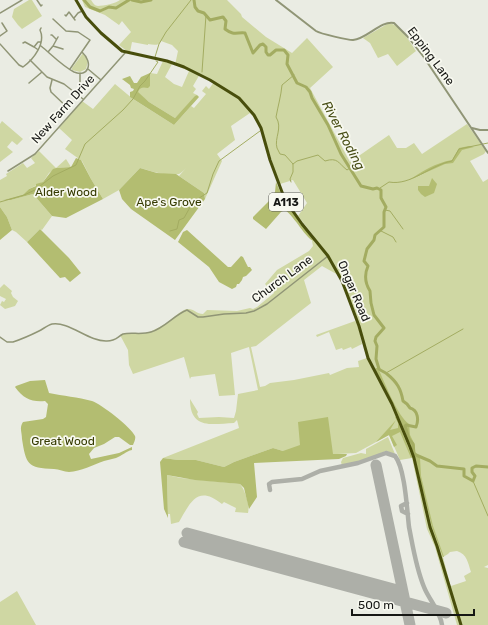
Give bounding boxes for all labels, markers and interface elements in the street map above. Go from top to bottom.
street label: Epping Lane [405,24,458,88]
street label: New Farm Drive [29,72,98,146]
water label: River Roding [318,98,368,173]
park label: Alder Wood [35,185,97,199]
road number: A113 [269,193,303,211]
park label: Ape's Grove [136,195,202,209]
street label: Church Lane [249,252,315,306]
street label: Ongar Road [335,258,373,324]
park label: Great Wood [31,434,95,448]
scale bar [352,591,474,617]
text: 500 m [358,598,394,612]

